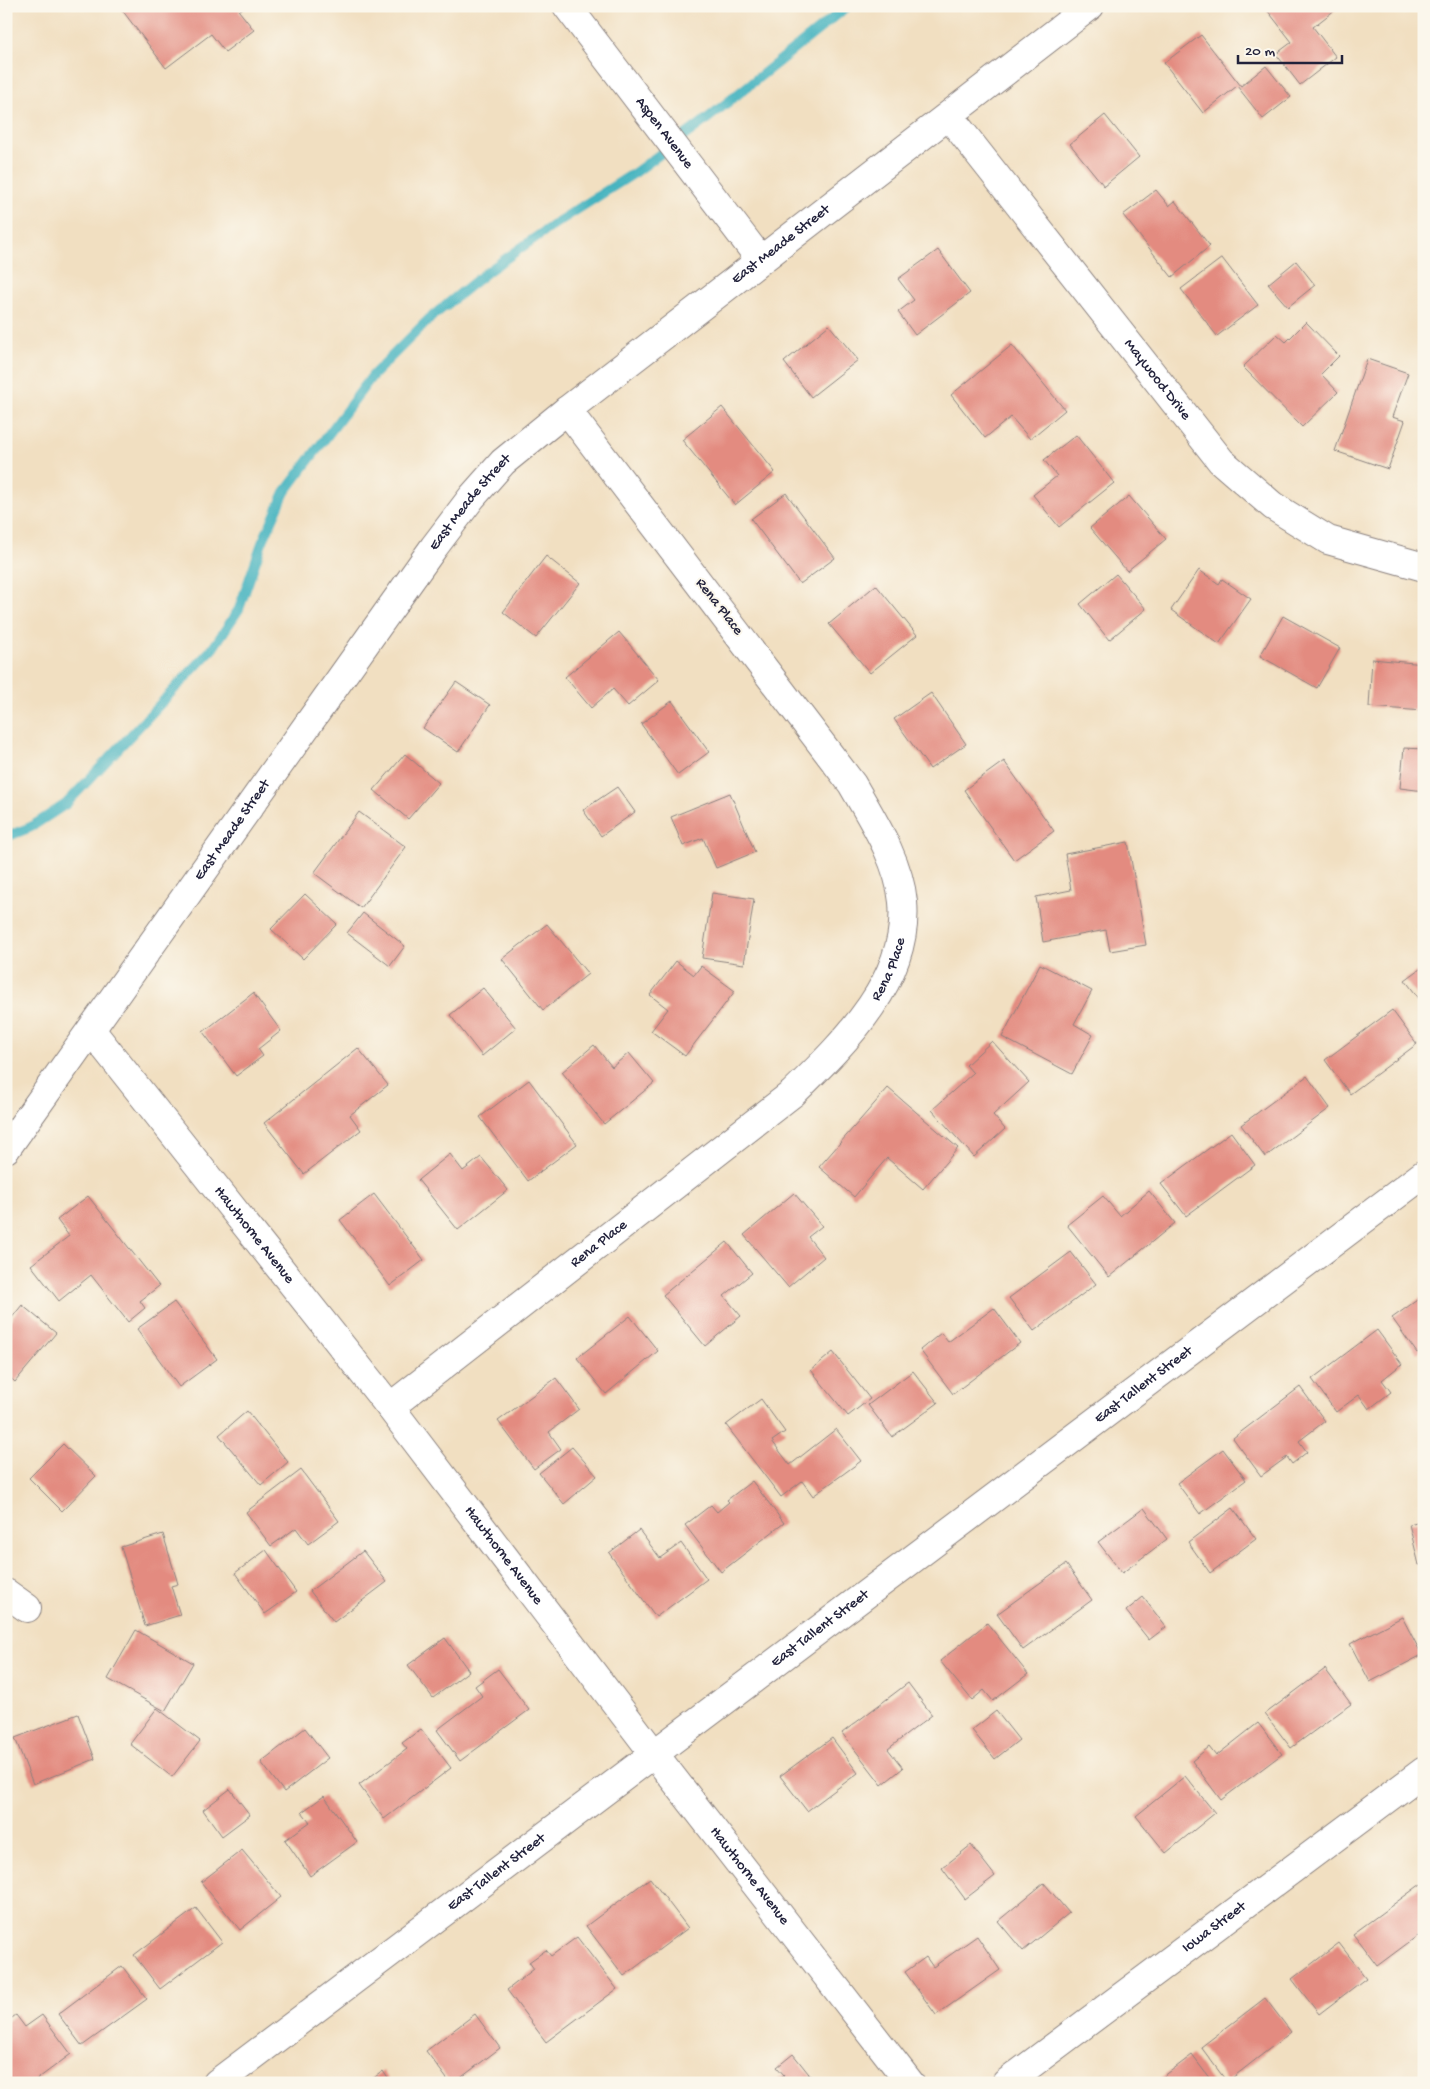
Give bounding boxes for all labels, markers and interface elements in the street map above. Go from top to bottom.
scale bar [1238,32,1341,64]
text: 20 m [1245,43,1275,61]
street label: Aspen Avenue [631,94,697,173]
street label: East Meade Street [728,200,835,288]
street label: Maywood Drive [1119,336,1195,424]
street label: East Meade Street [425,449,516,554]
street label: Rena Place [691,575,747,639]
street label: East Meade Street [191,775,276,884]
street label: Rena Place [868,936,910,1005]
street label: Hawthorne Avenue [210,1183,298,1288]
street label: Rena Place [567,1216,631,1272]
street label: East Tallent Street [1091,1341,1198,1428]
street label: Hawthorne Avenue [460,1503,547,1609]
street label: East Tallent Street [767,1585,874,1672]
street label: Hawthorne Avenue [705,1823,793,1929]
street label: East Tallent Street [444,1829,551,1915]
street label: Iowa Street [1179,1897,1251,1957]

